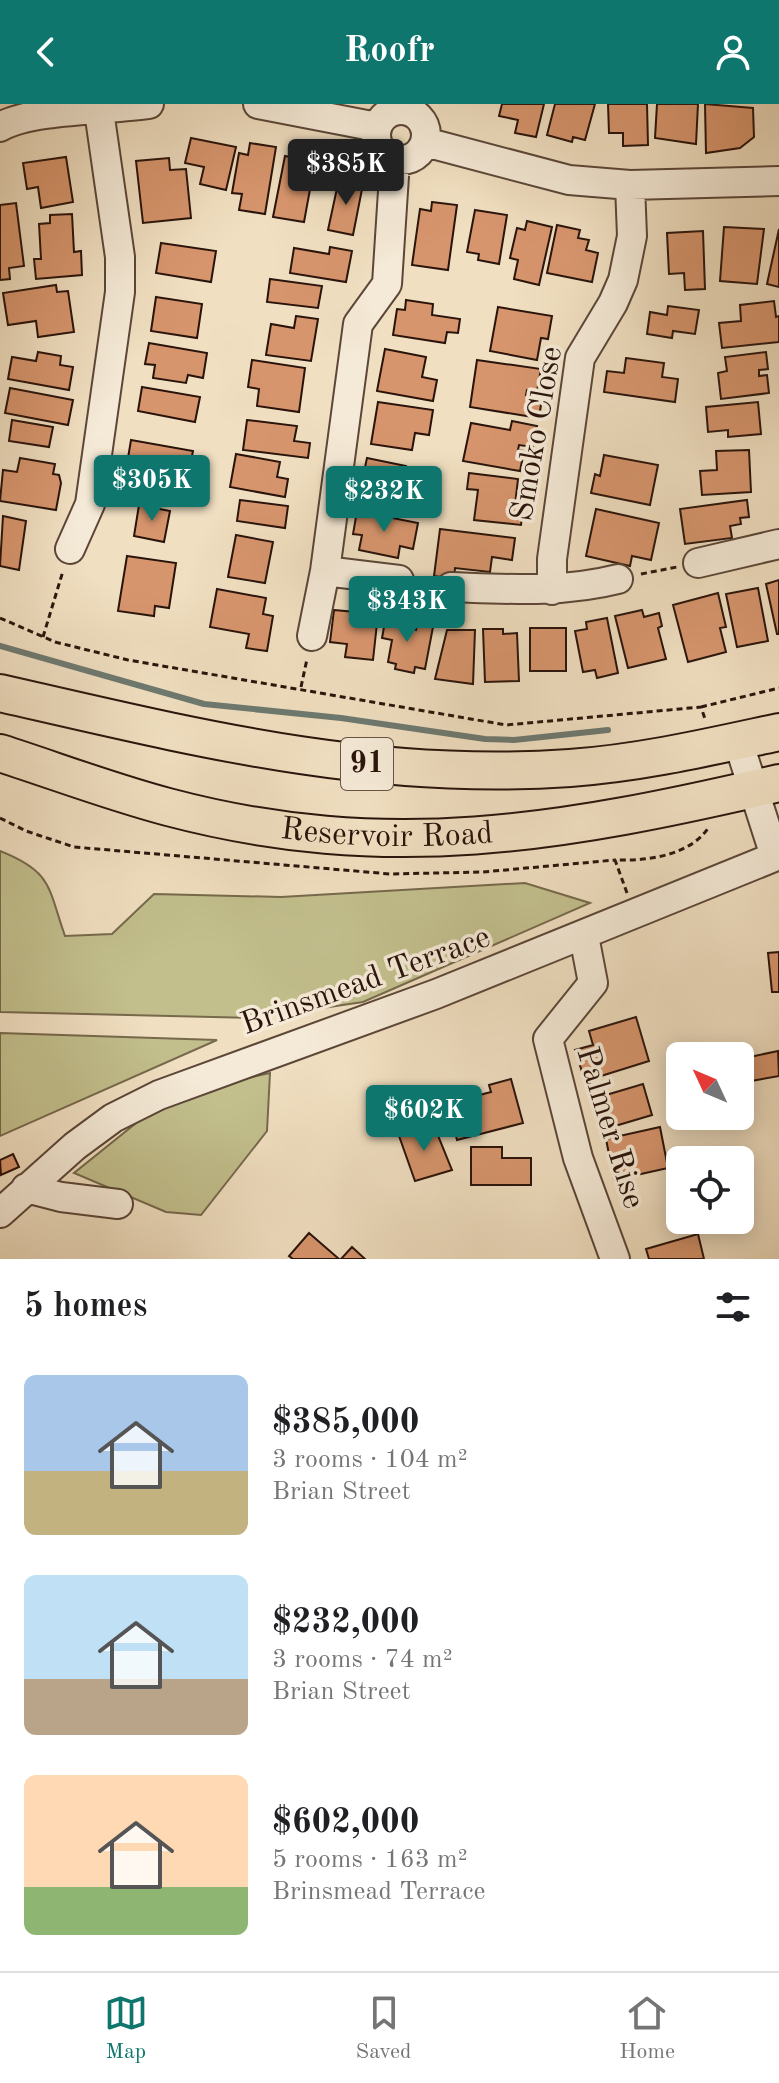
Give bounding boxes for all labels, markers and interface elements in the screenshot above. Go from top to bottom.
icon: back [24,30,68,74]
icon: person [711,30,755,74]
text: Roofr [344,34,435,70]
pin: $385K [290,139,402,207]
text: $385K [306,152,386,178]
street label: Smoko Close [507,344,569,524]
pin: $305K [96,455,208,523]
pin: $232K [328,466,440,534]
text: $305K [112,468,192,494]
text: $232K [344,479,424,505]
pin: $343K [351,576,463,644]
text: $343K [367,589,447,615]
road number: 91 [341,738,393,790]
street label: Reservoir Road [279,814,494,854]
street label: Brinsmead Terrace [237,922,495,1042]
north arrow [666,1042,754,1130]
map controls [666,1042,754,1234]
street label: Palmer Rise [569,1043,649,1213]
pin: $602K [368,1085,480,1153]
text: $602K [384,1098,464,1124]
button: locate [666,1146,754,1234]
icon: filters [711,1285,755,1329]
text: 5 homes [24,1290,147,1324]
text: $385,000 [272,1406,420,1440]
icon: home [88,1407,184,1503]
text: 3 rooms · 104 m² [272,1447,468,1473]
text: Brian Street [272,1479,411,1505]
text: $232,000 [272,1606,420,1640]
icon: home [88,1607,184,1703]
text: 3 rooms · 74 m² [272,1647,453,1673]
text: Brian Street [272,1679,411,1705]
text: $602,000 [272,1806,420,1840]
icon: home [88,1807,184,1903]
text: 5 rooms · 163 m² [272,1847,468,1873]
text: Brinsmead Terrace [272,1879,485,1905]
tab: Map [104,1991,148,2066]
tab: Saved [356,1991,412,2066]
tab: Home [619,1991,675,2066]

